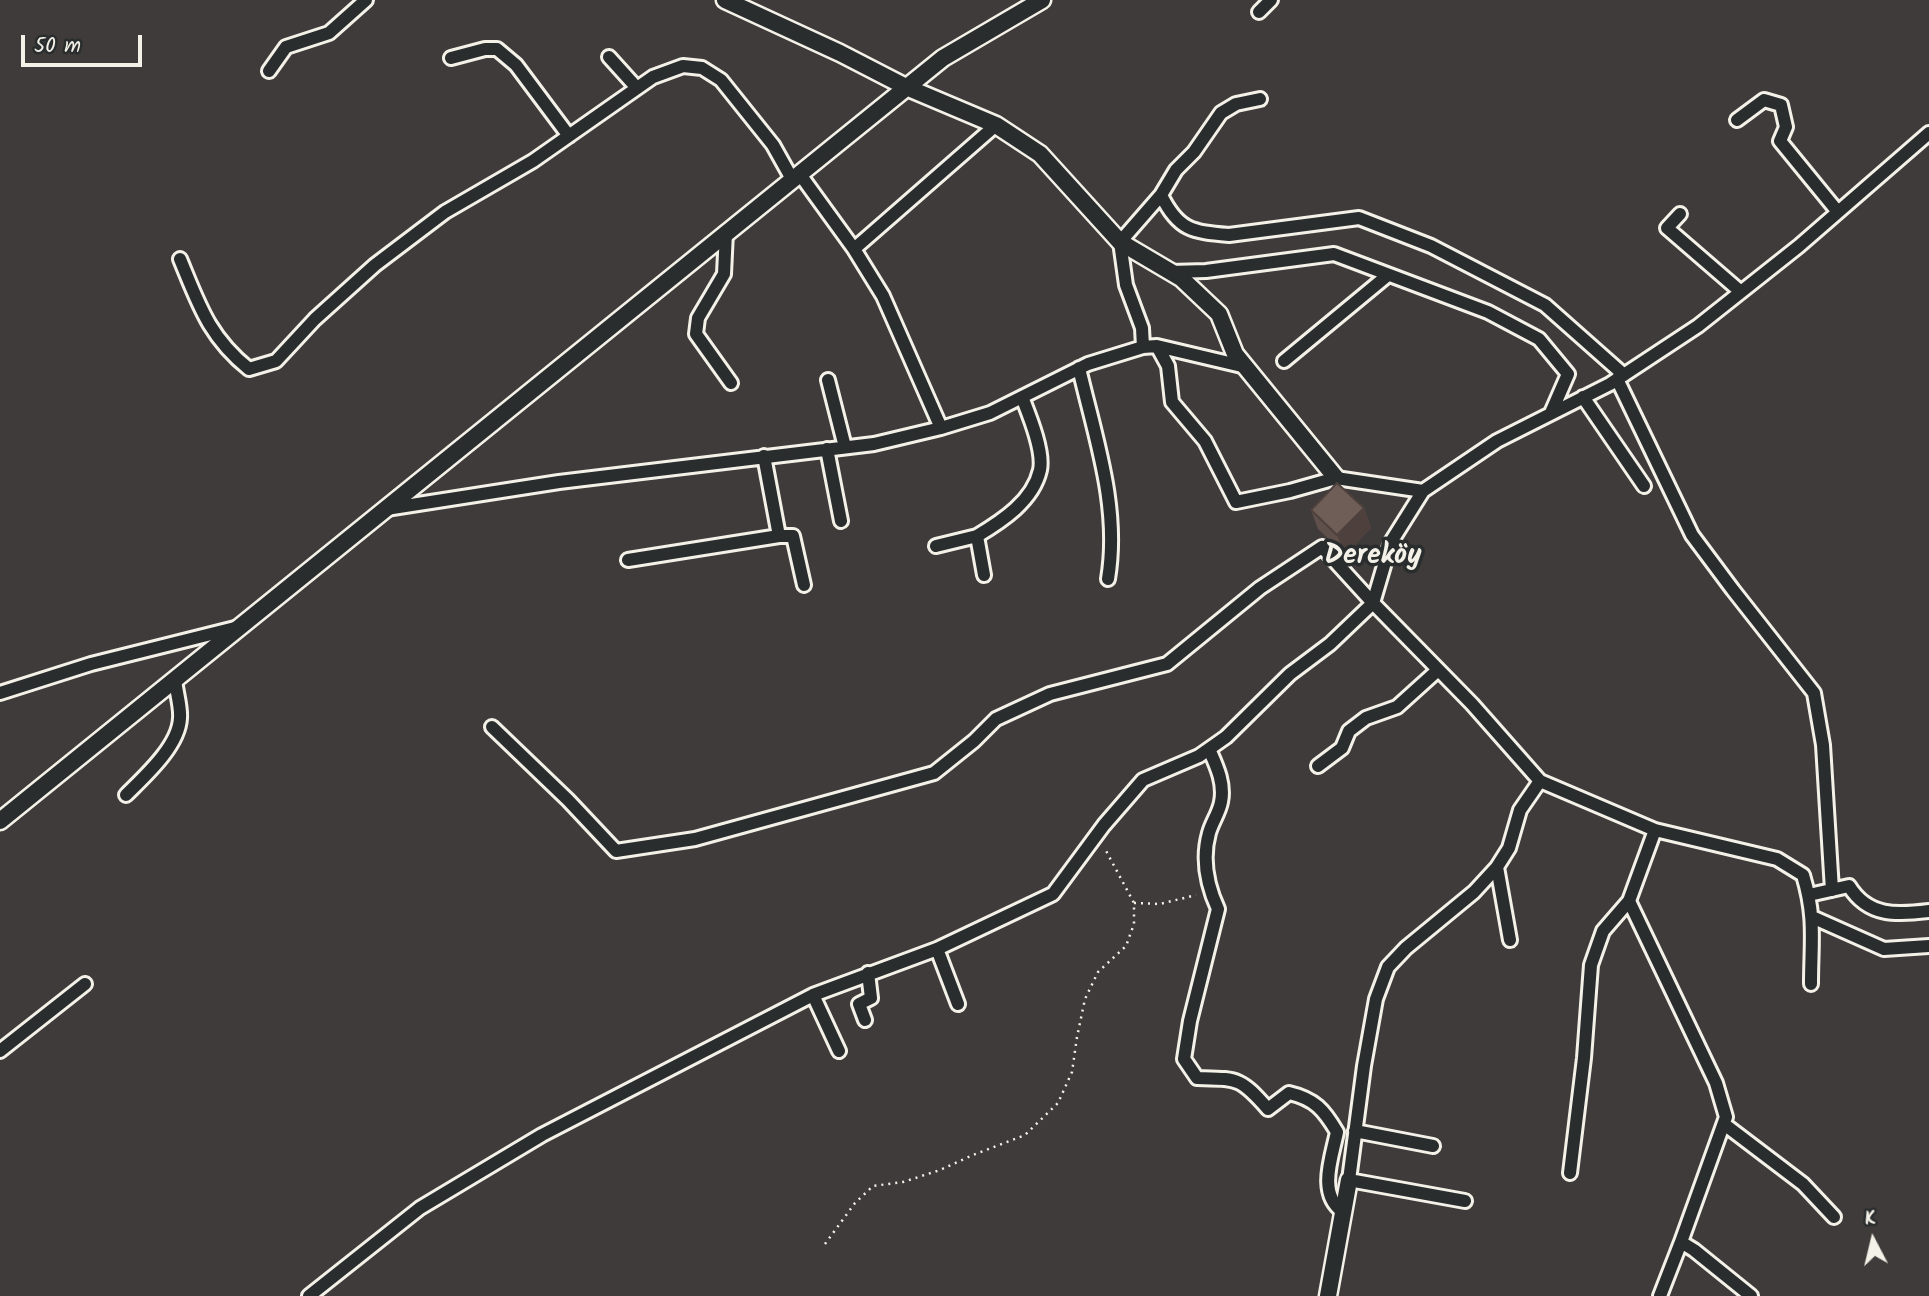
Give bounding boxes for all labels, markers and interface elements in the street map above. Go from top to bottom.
scale bar [24,21,145,65]
text: 50 m [34,30,81,63]
district label: Dereköy [1324,541,1422,575]
text: K [1863,1204,1878,1235]
north arrow [1838,1205,1908,1275]

